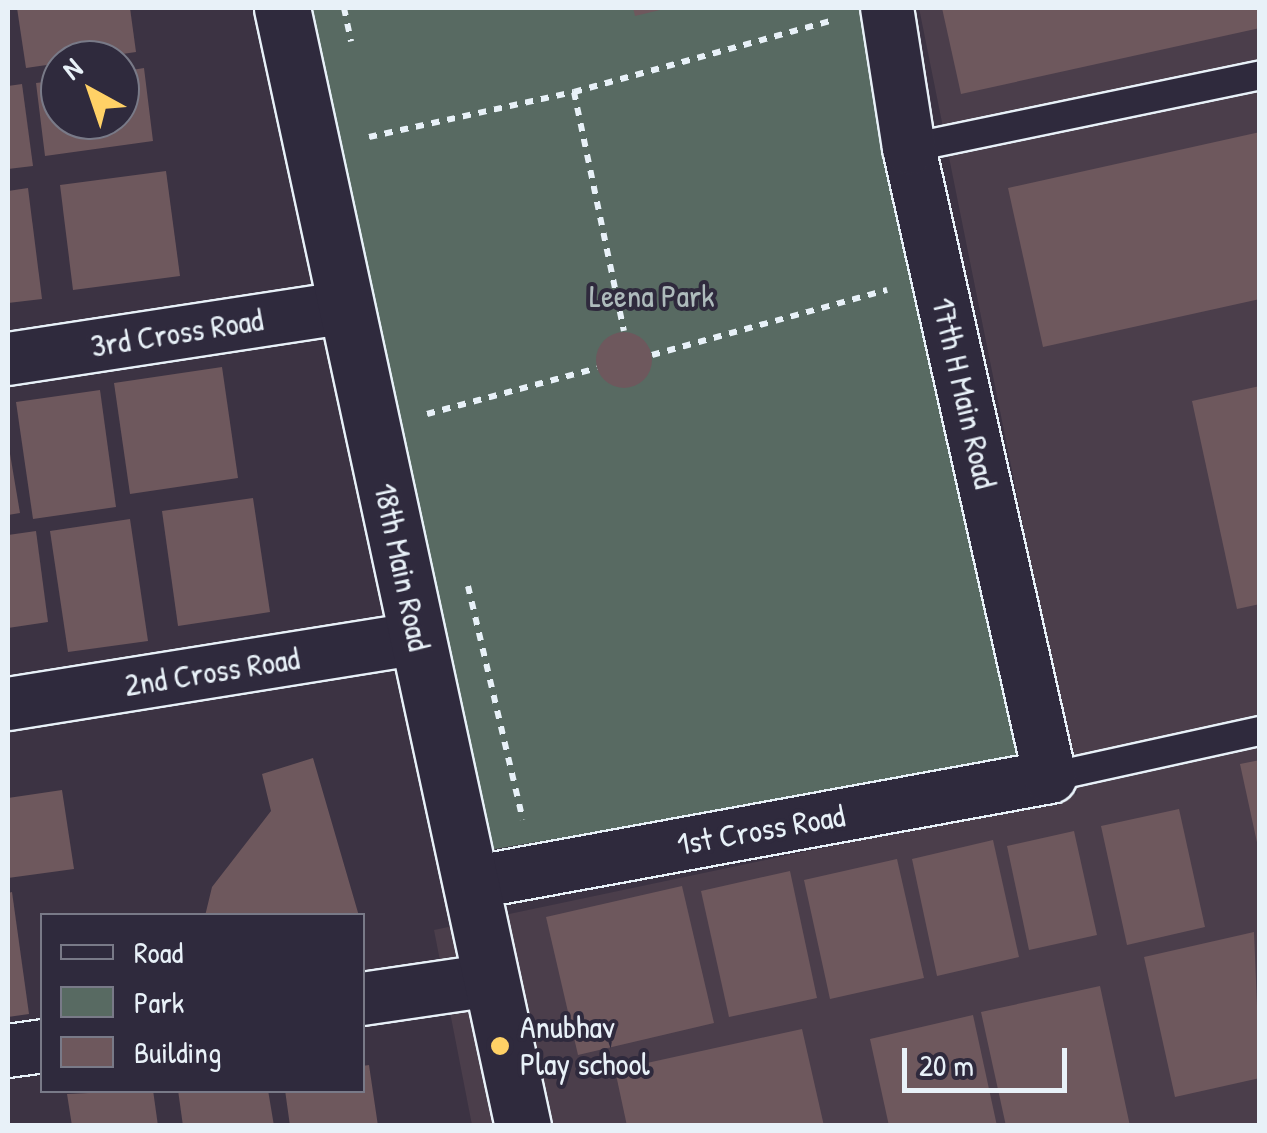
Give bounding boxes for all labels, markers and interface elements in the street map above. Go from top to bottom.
north arrow [40,40,140,140]
text: N [54,49,90,88]
park label: Leena Park [589,277,715,315]
street label: 17th H Main Road [923,294,1005,492]
street label: 3rd Cross Road [88,300,266,366]
street label: 18th Main Road [366,480,438,654]
street label: 2nd Cross Road [122,639,302,705]
street label: 1st Cross Road [674,796,848,864]
legend [40,913,365,1093]
text: Road [134,932,183,972]
text: Park [134,982,184,1022]
place label: Anubhav Play school [520,1009,650,1084]
scale bar [907,1028,1072,1090]
text: Building [134,1032,221,1072]
marker: Anubhav Play school [489,1035,511,1057]
text: 20 m [919,1045,974,1085]

